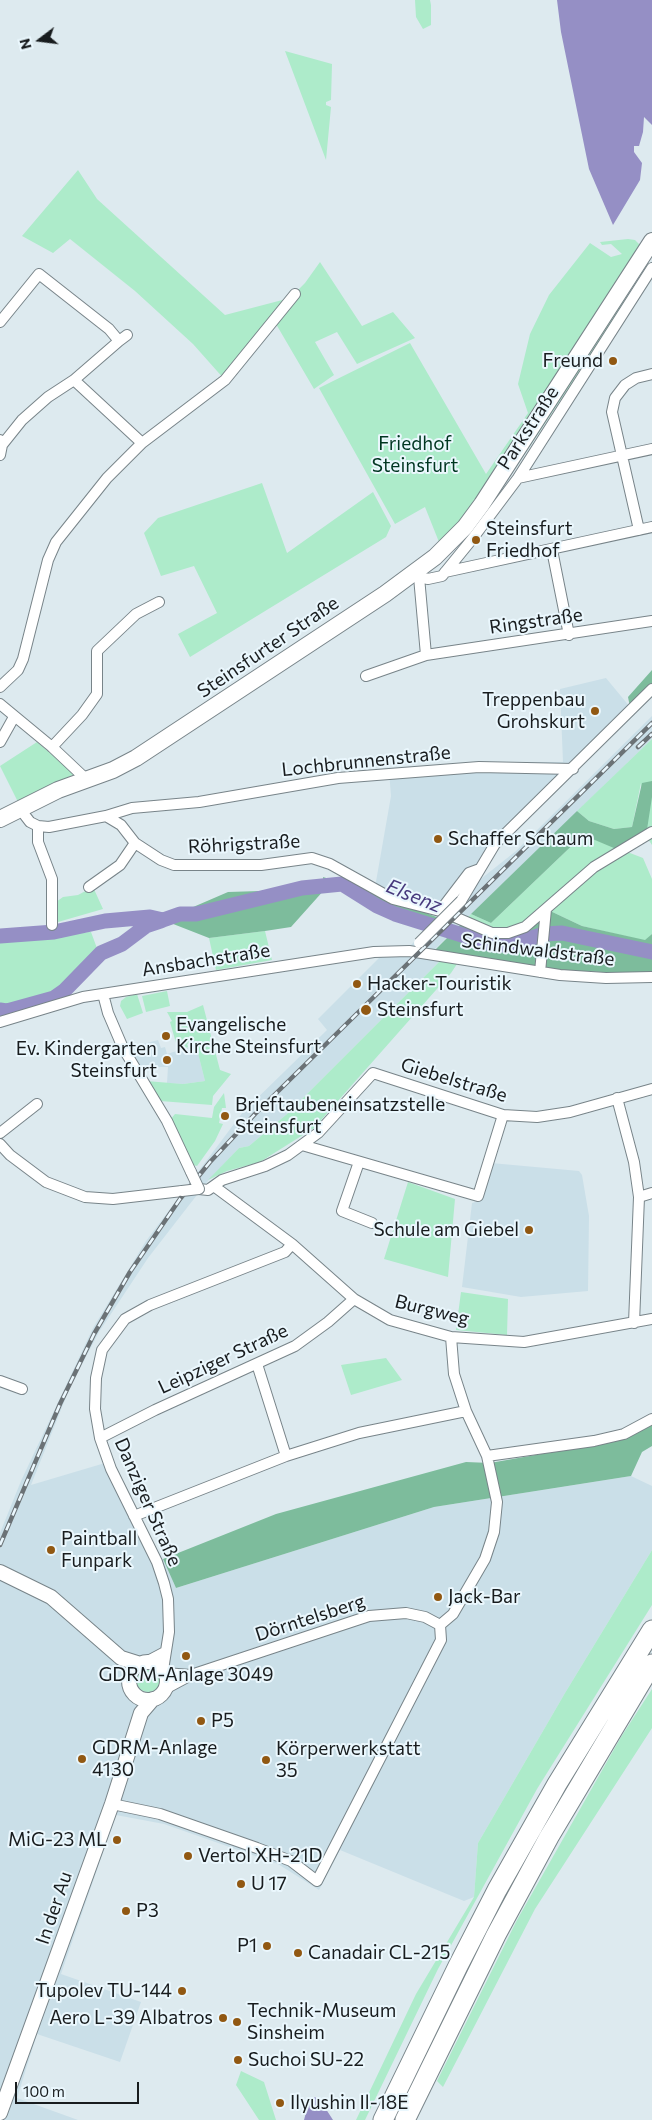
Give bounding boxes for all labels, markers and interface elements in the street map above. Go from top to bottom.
north arrow [15,15,65,65]
text: N [15,37,35,51]
place label: Freund [543,350,603,372]
marker: Freund [607,355,619,367]
street label: Parkstraße [493,382,563,474]
park label: Friedhof Steinsfurt [372,433,458,477]
place label: Steinsfurt Friedhof [486,518,573,562]
marker: Steinsfurt Friedhof [470,534,482,546]
street label: Steinsfurter Straße [193,591,343,703]
street label: Ringstraße [488,603,584,639]
place label: Treppenbau Grohskurt [482,689,585,733]
marker: Treppenbau Grohskurt [589,705,601,717]
street label: Lochbrunnenstraße [280,741,452,781]
place label: Schaffer Schaum [448,828,593,850]
street label: Röhrigstraße [187,830,301,858]
marker: Schaffer Schaum [432,833,444,845]
water label: Elsenz [383,874,445,918]
street label: Schindwaldstraße [460,929,616,971]
street label: Ansbachstraße [140,939,272,981]
place label: Hacker-Touristik [367,973,512,995]
marker: Hacker-Touristik [351,978,363,990]
place label: Steinsfurt [377,999,464,1021]
marker: Steinsfurt [359,1003,373,1017]
place label: Evangelische Kirche Steinsfurt [176,1014,321,1058]
marker: Evangelische Kirche Steinsfurt [160,1030,172,1042]
place label: Ev. Kindergarten Steinsfurt [16,1038,157,1082]
street label: Giebelstraße [398,1053,510,1107]
marker: Ev. Kindergarten Steinsfurt [161,1054,173,1066]
place label: Brieftaubeneinsatzstelle Steinsfurt [235,1094,445,1138]
marker: Brieftaubeneinsatzstelle Steinsfurt [219,1110,231,1122]
place label: Schule am Giebel [373,1219,519,1241]
marker: Schule am Giebel [523,1224,535,1236]
street label: Burgweg [392,1290,472,1330]
street label: Leipziger Straße [155,1319,291,1399]
street label: Danziger Straße [109,1434,187,1570]
place label: Paintball Funpark [61,1528,137,1572]
marker: Paintball Funpark [45,1544,57,1556]
place label: Jack-Bar [448,1586,521,1608]
street label: Dörntelsberg [252,1590,368,1646]
marker: Jack-Bar [432,1591,444,1603]
marker: GDRM-Anlage 3049 [180,1650,192,1662]
place label: GDRM-Anlage 3049 [98,1664,274,1686]
place label: P5 [211,1710,234,1732]
marker: P5 [195,1715,207,1727]
place label: GDRM-Anlage 4130 [92,1737,217,1781]
place label: Körperwerkstatt 35 [276,1738,421,1782]
marker: GDRM-Anlage 4130 [76,1753,88,1765]
marker: Körperwerkstatt 35 [260,1754,272,1766]
place label: MiG-23 ML [8,1829,107,1851]
marker: MiG-23 ML [111,1834,123,1846]
place label: Vertol XH-21D [198,1845,323,1867]
marker: Vertol XH-21D [182,1850,194,1862]
street label: In der Au [31,1869,77,1947]
place label: U 17 [251,1873,287,1895]
marker: U 17 [235,1878,247,1890]
place label: P3 [136,1900,159,1922]
marker: P3 [120,1905,132,1917]
place label: P1 [237,1935,257,1957]
marker: P1 [261,1940,273,1952]
place label: Canadair CL-215 [308,1942,450,1964]
marker: Canadair CL-215 [292,1947,304,1959]
place label: Tupolev TU-144 [35,1980,172,2002]
marker: Tupolev TU-144 [176,1985,188,1997]
place label: Technik-Museum Sinsheim [247,2000,396,2044]
place label: Aero L-39 Albatros [49,2007,213,2029]
marker: Aero L-39 Albatros [217,2012,229,2024]
marker: Technik-Museum Sinsheim [231,2016,243,2028]
place label: Suchoi SU-22 [248,2049,364,2071]
marker: Suchoi SU-22 [232,2054,244,2066]
scale bar [18,2072,141,2104]
text: 100 m [23,2082,65,2100]
place label: Ilyushin Il-18E [290,2092,409,2114]
marker: Ilyushin Il-18E [274,2097,286,2109]

